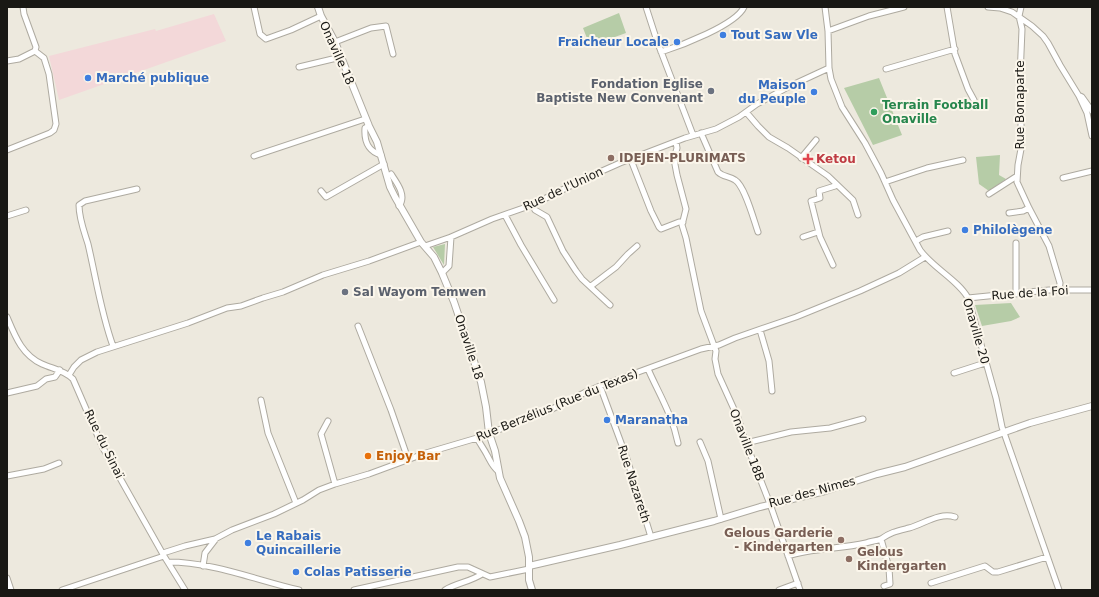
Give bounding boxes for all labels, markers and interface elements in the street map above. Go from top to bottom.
street label: Onaville 18 [317,19,357,87]
place label: Tout Saw Vle [731,28,818,42]
marker: Tout Saw Vle [718,30,728,40]
place label: Fraicheur Locale [558,35,669,49]
marker: Fraicheur Locale [672,37,682,47]
street label: Rue Bonaparte [1013,60,1027,150]
place label: Marché publique [96,71,209,85]
marker: Marché publique [83,73,93,83]
place label: Fondation Eglise Baptiste New Convenant [536,77,703,105]
place label: Maison du Peuple [738,78,806,106]
marker: Fondation Eglise Baptiste New Convenant [706,86,716,96]
marker: Maison du Peuple [809,87,819,97]
place label: Terrain Football Onaville [882,98,988,126]
marker: Terrain Football Onaville [869,107,879,117]
place label: IDEJEN-PLURIMATS [619,151,746,165]
place label: Ketou [816,152,856,166]
marker: IDEJEN-PLURIMATS [606,153,616,163]
marker: Ketou [803,154,813,164]
street label: Rue de l'Union [521,164,605,214]
place label: Philolègene [973,223,1052,237]
marker: Philolègene [960,225,970,235]
street label: Rue de la Foi [991,283,1069,303]
place label: Sal Wayom Temwen [353,285,486,299]
marker: Sal Wayom Temwen [340,287,350,297]
street label: Onaville 20 [960,296,992,366]
street label: Onaville 18 [452,313,486,381]
street label: Rue Berzélius (Rue du Texas) [474,366,640,444]
street label: Rue du Sinaï [81,407,127,481]
street label: Onaville 18B [727,407,767,483]
place label: Maranatha [615,413,688,427]
marker: Maranatha [602,415,612,425]
street label: Rue Nazareth [615,443,653,525]
place label: Enjoy Bar [376,449,440,463]
marker: Enjoy Bar [363,451,373,461]
street label: Rue des Nimes [767,474,857,510]
place label: Gelous Garderie - Kindergarten [724,526,833,554]
place label: Le Rabais Quincaillerie [256,529,341,557]
marker: Gelous Garderie - Kindergarten [836,535,846,545]
marker: Le Rabais Quincaillerie [243,538,253,548]
place label: Gelous Kindergarten [857,545,947,573]
marker: Gelous Kindergarten [844,554,854,564]
place label: Colas Patisserie [304,565,412,579]
marker: Colas Patisserie [291,567,301,577]

